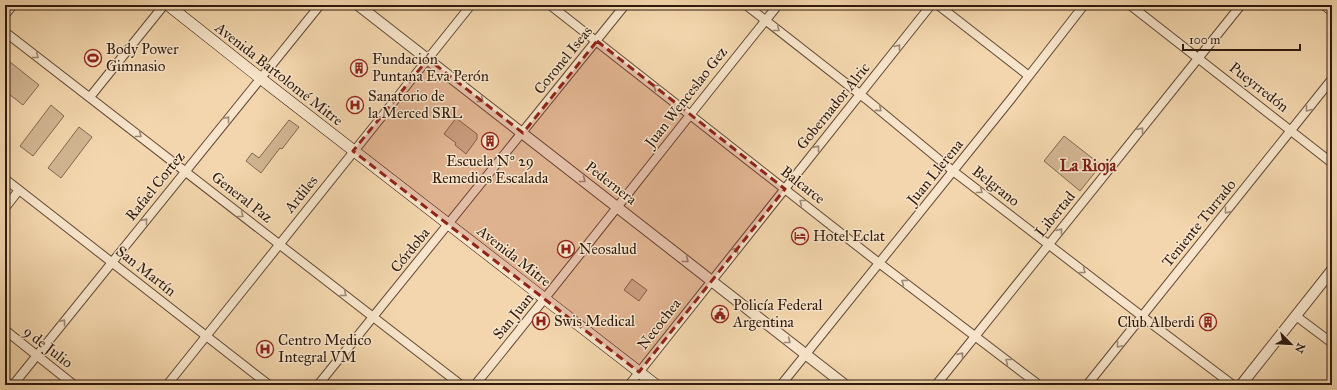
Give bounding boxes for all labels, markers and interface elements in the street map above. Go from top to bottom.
street label: Avenida Bartolomé Mitre [211,18,346,129]
street label: Coronel Iseas [530,22,596,98]
one-way arrow [773,24,780,31]
scale bar [1183,26,1300,52]
text: 100 m [1189,33,1220,47]
place label: Body Power Gimnasio [106,40,179,75]
street label: Juan Wenceslao Gez [640,43,732,153]
one-way arrow [893,44,900,51]
sports icon: Body Power Gimnasio [83,48,103,68]
place label: Fundación Puntana Eva Perón [372,50,489,85]
one-way arrow [31,51,38,58]
building icon: Fundación Puntana Eva Perón [349,58,369,78]
street label: Pueyrredón [1226,58,1292,116]
street label: Gobernador Alric [793,59,873,153]
one-way arrow [654,85,661,92]
place label: Sanatorio de la Merced SRL [368,87,462,122]
hospital icon: Sanatorio de la Merced SRL [345,95,365,115]
one-way arrow [476,96,483,103]
one-way arrow [875,105,882,112]
one-way arrow [1306,105,1313,112]
one-way arrow [222,117,229,124]
one-way arrow [1136,127,1143,134]
one-way arrow [134,131,141,138]
building icon: Escuela Nº 29 Remedios Escalada [480,131,500,151]
street label: Juan Llerena [902,135,968,211]
one-way arrow [812,146,819,153]
street label: Rafael Cortez [122,148,188,224]
place label: Escuela Nº 29 Remedios Escalada [432,152,549,187]
district label: La Rioja [1060,156,1117,176]
street label: Pedernera [582,157,641,209]
street label: Balcarce [777,162,829,208]
street label: Belgrano [969,162,1023,210]
street label: General Paz [208,168,276,226]
street label: Ardiles [280,172,322,217]
street label: Teniente Turrado [1158,175,1240,270]
one-way arrow [579,176,586,183]
one-way arrow [976,187,983,194]
street label: Libertad [1031,187,1079,240]
one-way arrow [800,200,807,207]
one-way arrow [1225,206,1232,213]
one-way arrow [237,210,244,217]
one-way arrow [141,218,148,225]
street label: Avenida Mitre [473,221,554,290]
street label: Córdoba [387,224,434,276]
hotel icon: Hotel Eclat [790,226,810,246]
place label: Hotel Eclat [813,227,886,245]
one-way arrow [1055,229,1062,236]
hospital icon: Neosalud [556,239,576,259]
place label: Neosalud [579,240,637,258]
street label: San Martín [112,242,180,300]
one-way arrow [731,248,738,255]
one-way arrow [681,256,688,263]
one-way arrow [1079,266,1086,274]
one-way arrow [902,280,909,287]
street label: San Juan [489,289,538,343]
one-way arrow [340,290,347,297]
street label: Necochea [633,294,685,353]
place label: Policía Federal Argentina [732,296,823,331]
public building icon: Policía Federal Argentina [710,304,730,324]
hospital icon: Swis Medical [531,311,551,331]
place label: Swis Medical [554,312,636,330]
building icon: Club Alberdi [1198,312,1218,332]
place label: Club Alberdi [1117,313,1195,331]
one-way arrow [59,319,66,326]
street label: 9 de Julio [19,322,77,373]
north arrow [1271,324,1311,364]
place label: Centro Medico Integral VM [278,331,372,366]
one-way arrow [784,336,791,343]
hospital icon: Centro Medico Integral VM [255,339,275,359]
one-way arrow [1117,340,1124,348]
text: N [1292,341,1308,355]
one-way arrow [956,352,963,359]
one-way arrow [1005,359,1012,366]

